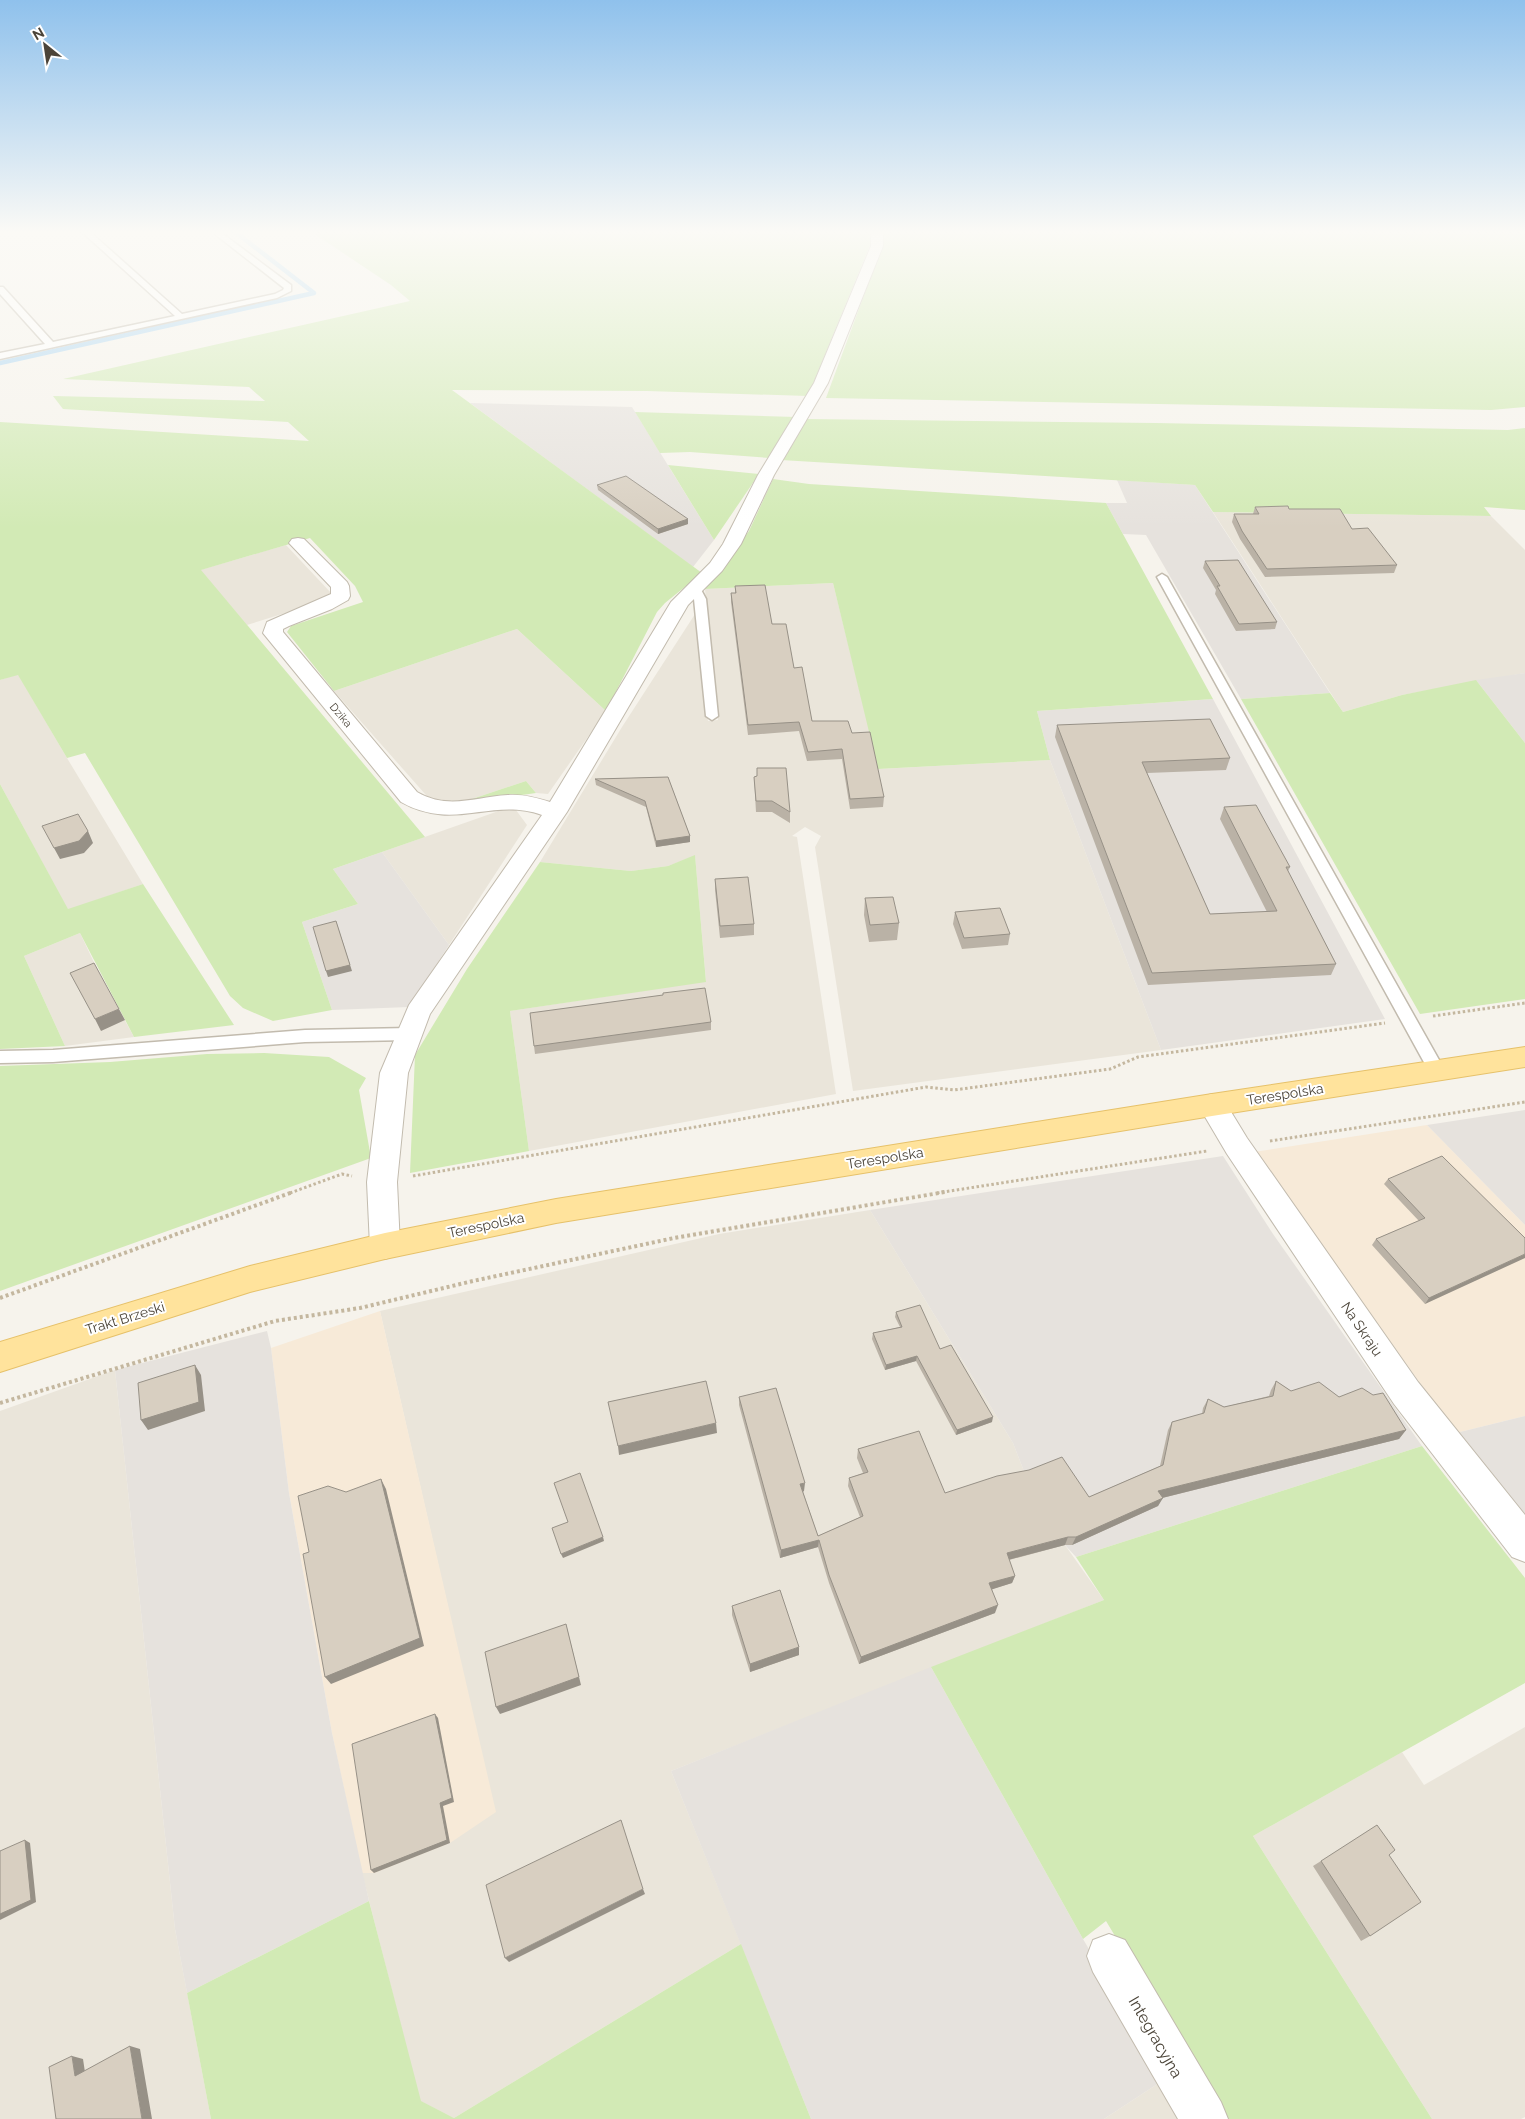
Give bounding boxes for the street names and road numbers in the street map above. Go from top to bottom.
street label: Dzika [327,701,354,730]
street label: Terespolska [1246,1080,1324,1108]
street label: Terespolska [846,1144,924,1172]
street label: Terespolska [446,1209,526,1241]
street label: Trakt Brzeski [83,1298,167,1338]
street label: Na Skraju [1338,1299,1386,1359]
street label: Integracyjna [1125,1993,1187,2081]

